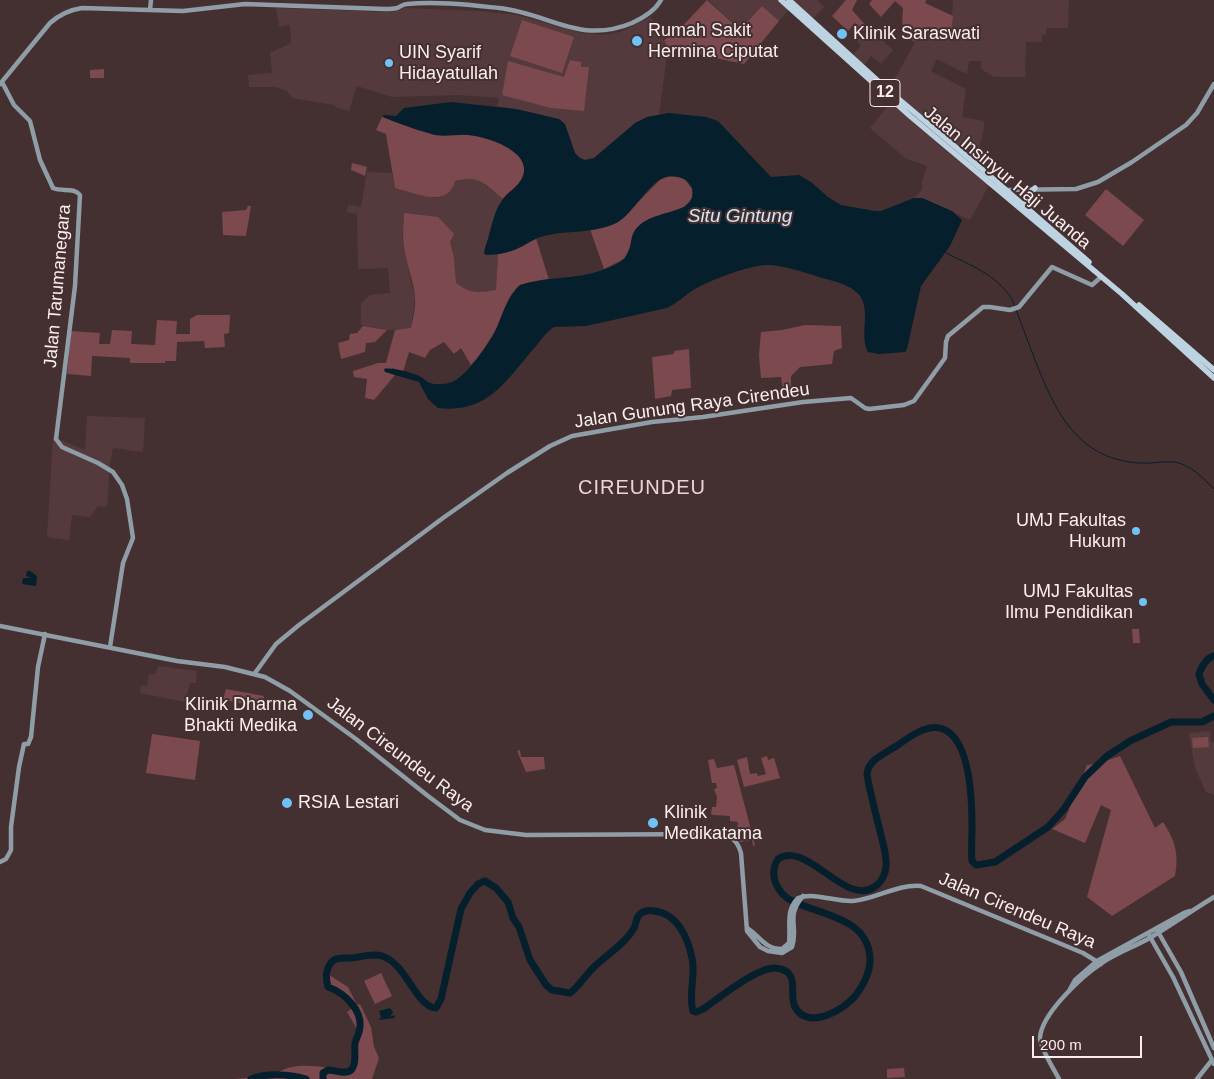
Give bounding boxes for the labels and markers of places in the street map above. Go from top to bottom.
place label: Rumah Sakit Hermina Ciputat [648,20,778,62]
place label: Klinik Saraswati [853,23,980,45]
marker: Klinik Saraswati [835,27,849,41]
marker: Rumah Sakit Hermina Ciputat [630,34,644,48]
place label: UIN Syarif Hidayatullah [399,42,498,84]
marker: UIN Syarif Hidayatullah [383,57,395,69]
place label: UMJ Fakultas Hukum [1016,510,1126,552]
marker: UMJ Fakultas Hukum [1130,525,1142,537]
place label: UMJ Fakultas Ilmu Pendidikan [1005,581,1133,624]
marker: UMJ Fakultas Ilmu Pendidikan [1137,596,1149,608]
place label: Klinik Dharma Bhakti Medika [184,694,297,736]
marker: Klinik Dharma Bhakti Medika [301,708,315,722]
place label: RSIA Lestari [298,792,399,814]
marker: RSIA Lestari [280,796,294,810]
place label: Klinik Medikatama [664,802,762,844]
marker: Klinik Medikatama [646,816,660,830]

